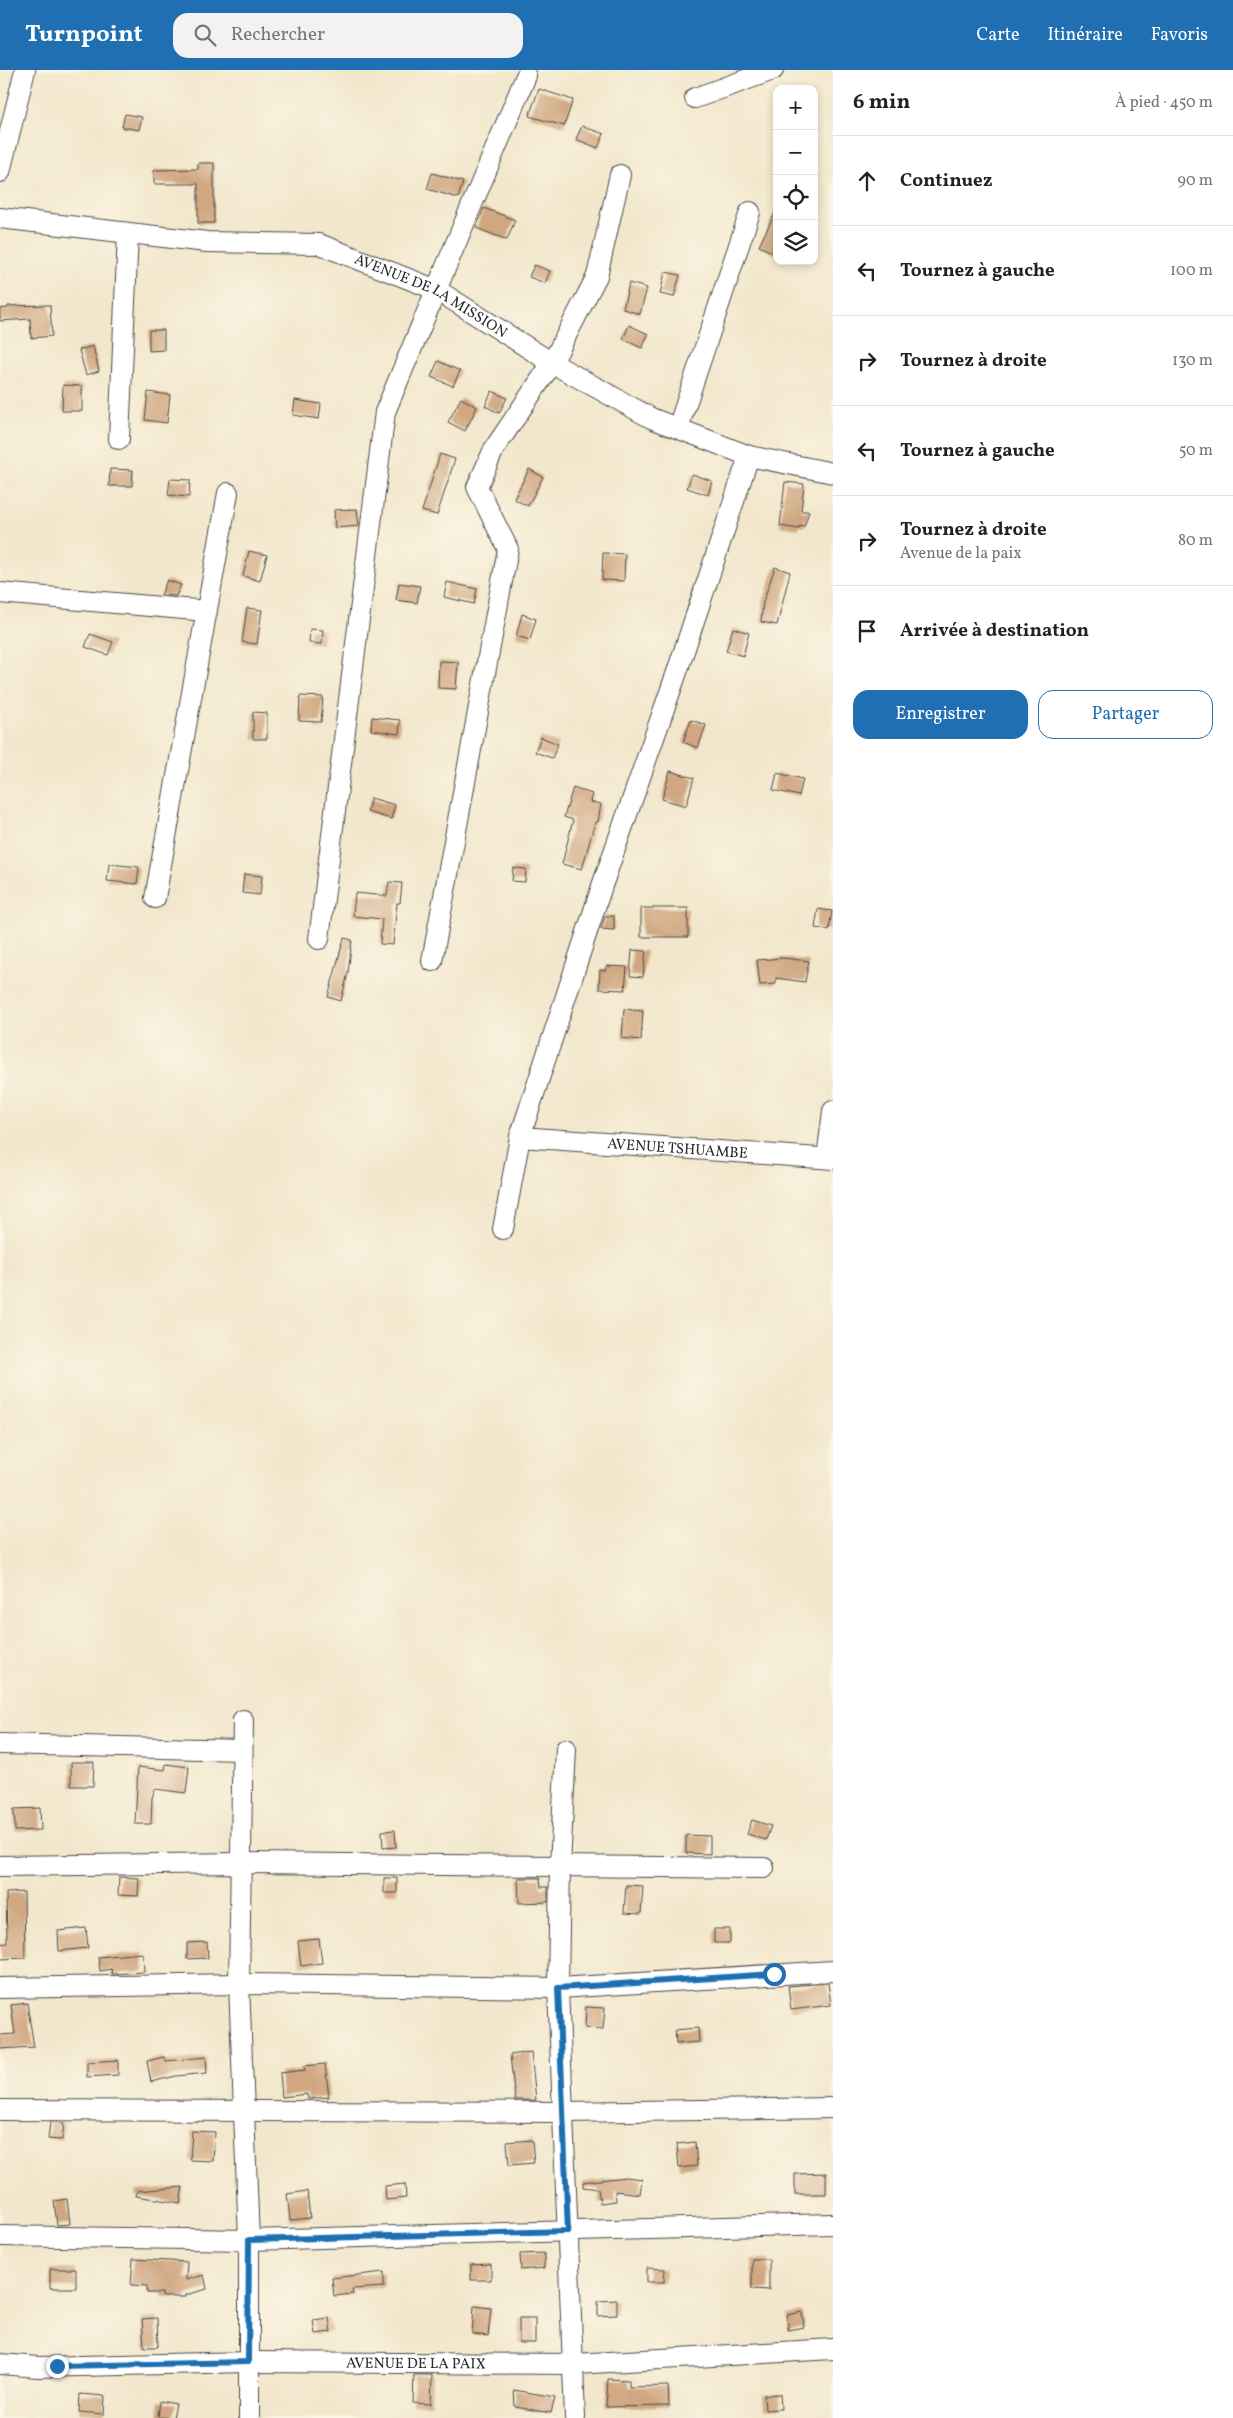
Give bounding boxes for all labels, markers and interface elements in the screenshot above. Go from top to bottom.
search box [173,13,523,58]
text: Turnpoint [25,18,143,52]
icon: search [191,21,219,49]
text: Rechercher [231,22,325,48]
text: Carte [976,23,1019,48]
text: Itinéraire [1047,23,1123,48]
text: Favoris [1151,23,1208,48]
map controls [773,85,818,265]
button: + [773,85,818,130]
text: 6 min [853,88,910,117]
text: À pied · 450 m [1115,92,1213,114]
button: − [773,130,818,175]
icon: ahead [853,167,881,195]
text: Continuez [900,168,992,194]
text: 90 m [1177,170,1213,192]
button: locate [773,175,818,220]
button: layers [773,220,818,265]
street label: AVENUE DE LA MISSION [351,250,511,344]
icon: left [853,257,881,285]
text: Tournez à gauche [900,258,1055,284]
text: 100 m [1170,260,1213,282]
icon: right [853,347,881,375]
text: Tournez à droite [900,348,1047,374]
text: 130 m [1172,350,1213,372]
icon: left [853,437,881,465]
text: Tournez à gauche [900,438,1055,464]
text: 50 m [1179,440,1213,462]
text: Tournez à droite [900,517,1047,543]
icon: right [853,527,881,555]
text: 80 m [1178,530,1213,552]
text: Avenue de la paix [900,543,1022,565]
icon: arrive [853,617,881,645]
text: Arrivée à destination [900,618,1089,644]
button: Enregistrer [853,690,1028,739]
button: Partager [1038,690,1213,739]
street label: AVENUE TSHUAMBE [607,1134,748,1165]
route start [763,1963,786,1986]
street label: AVENUE DE LA PAIX [346,2354,486,2375]
route end [46,2355,69,2378]

